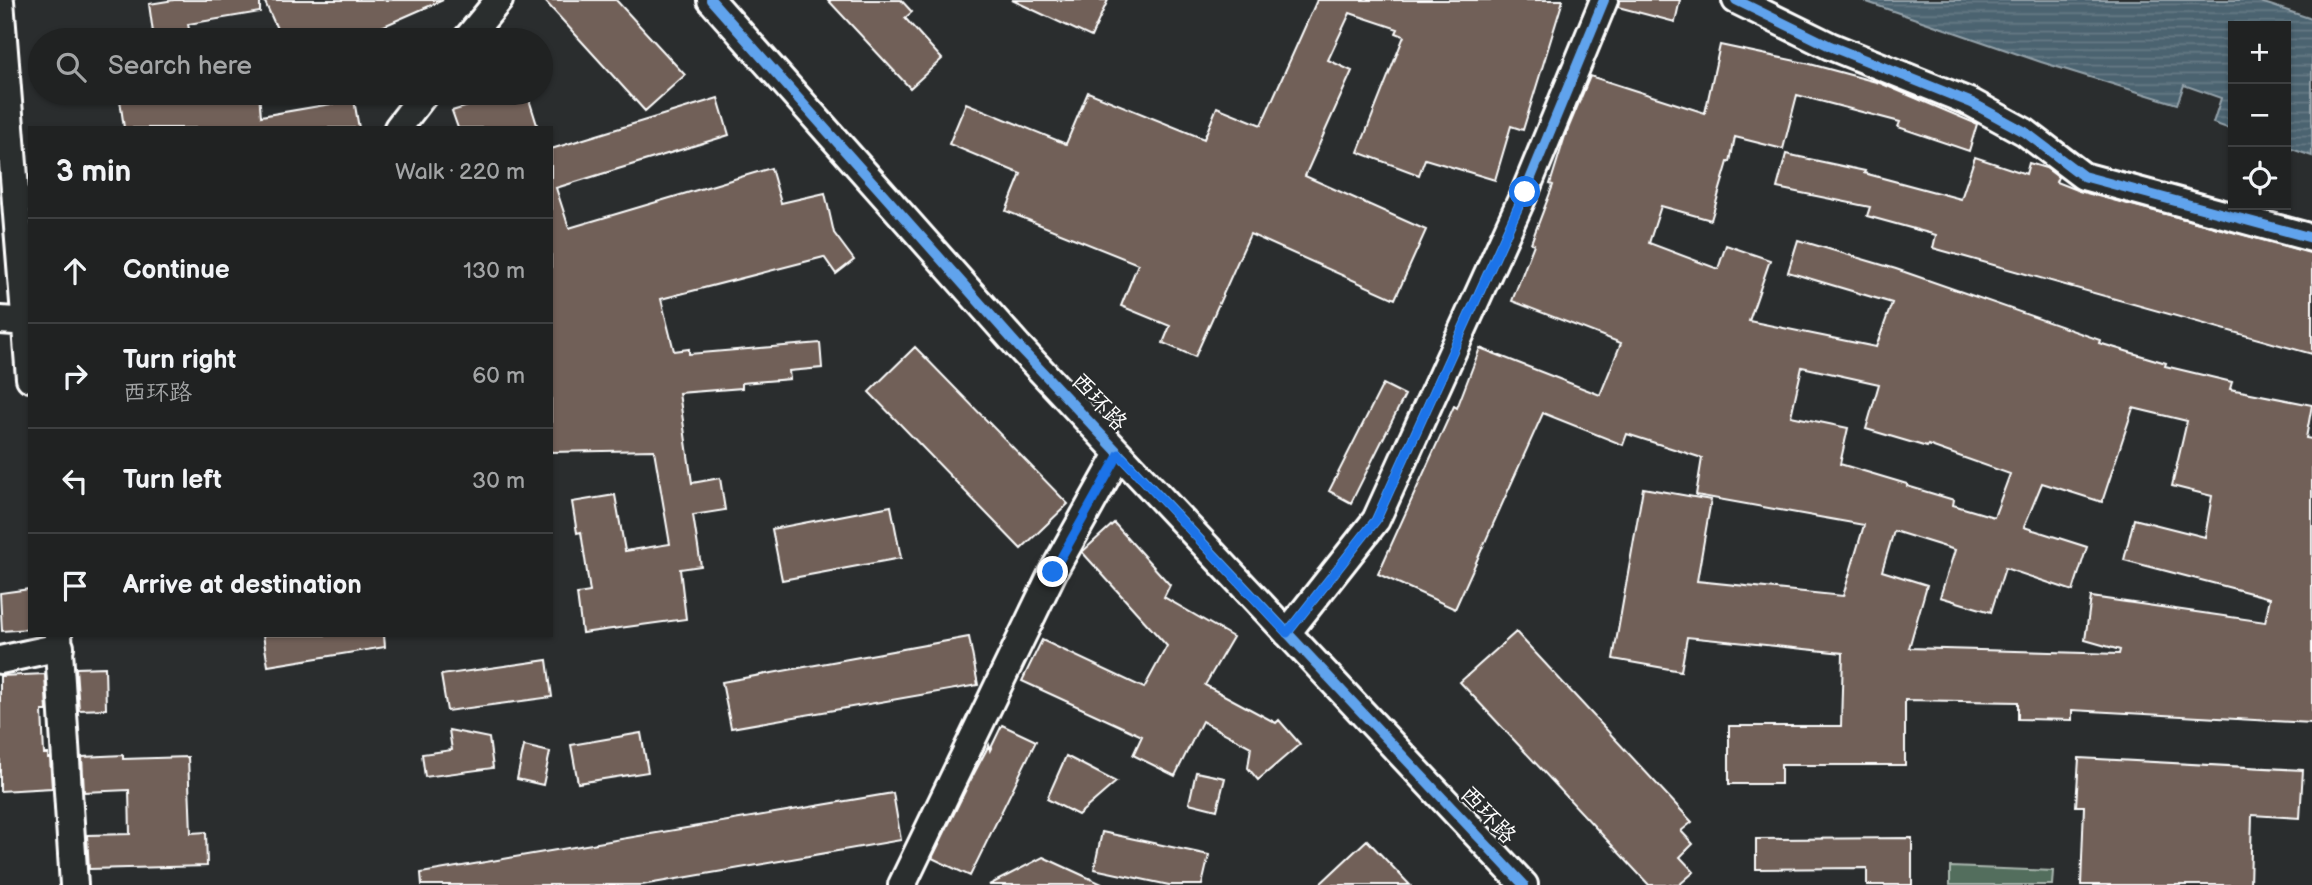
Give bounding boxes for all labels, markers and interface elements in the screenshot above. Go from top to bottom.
map controls [2228,21,2291,210]
button: + [2228,21,2291,84]
search box [28,28,553,105]
icon: search [52,48,90,86]
text: Search here [108,51,252,82]
button: − [2228,84,2291,147]
button: locate [2228,147,2291,210]
text: 3 min [56,154,131,190]
text: Walk · 220 m [395,158,525,186]
route start [1509,176,1540,207]
icon: ahead [56,252,94,290]
text: Continue [123,255,230,286]
text: 130 m [463,257,525,285]
text: Turn right [123,345,236,376]
icon: right [56,357,94,395]
text: 60 m [472,362,525,390]
street label: 西环路 [1065,367,1133,437]
text: 西环路 [123,379,192,407]
icon: left [56,462,94,500]
text: Turn left [123,465,222,496]
text: 30 m [472,467,525,495]
route end [1037,556,1068,587]
icon: arrive [56,567,94,605]
text: Arrive at destination [123,570,362,601]
street label: 西环路 [1454,780,1522,850]

